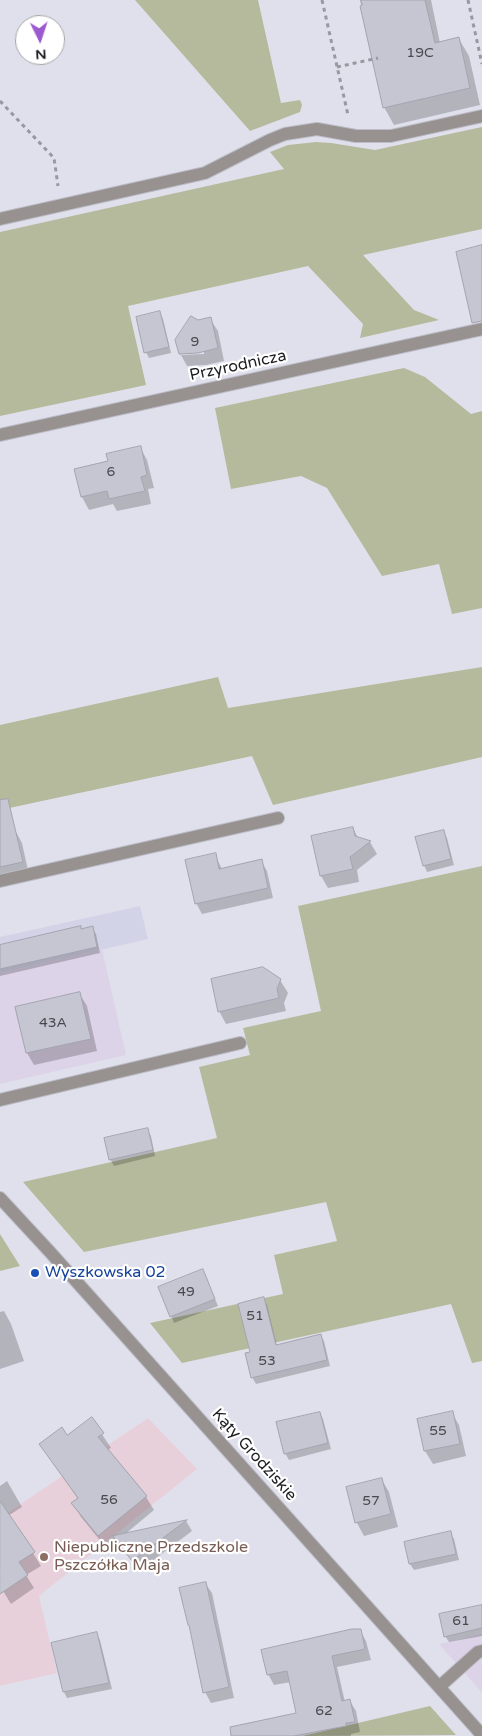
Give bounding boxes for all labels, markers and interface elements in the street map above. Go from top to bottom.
north arrow [15,15,65,65]
house number: 19C [406,45,434,61]
text: N [35,46,47,63]
house number: 9 [191,334,199,350]
street label: Przyrodnicza [188,346,288,386]
house number: 6 [107,464,115,480]
house number: 43A [39,1015,67,1031]
place label: Wyszkowska 02 [45,1263,166,1283]
marker: Wyszkowska 02 [29,1267,41,1279]
house number: 49 [177,1284,195,1300]
house number: 51 [246,1308,264,1324]
house number: 53 [258,1353,276,1369]
street label: Kąty Grodziskie [208,1405,300,1505]
house number: 55 [429,1423,447,1439]
house number: 56 [100,1492,118,1508]
house number: 57 [362,1493,380,1509]
place label: Niepubliczne Przedszkole Pszczółka Maja [54,1538,248,1576]
marker: Niepubliczne Przedszkole Pszczółka Maja [38,1551,50,1563]
house number: 61 [452,1613,470,1629]
house number: 62 [315,1703,333,1719]

